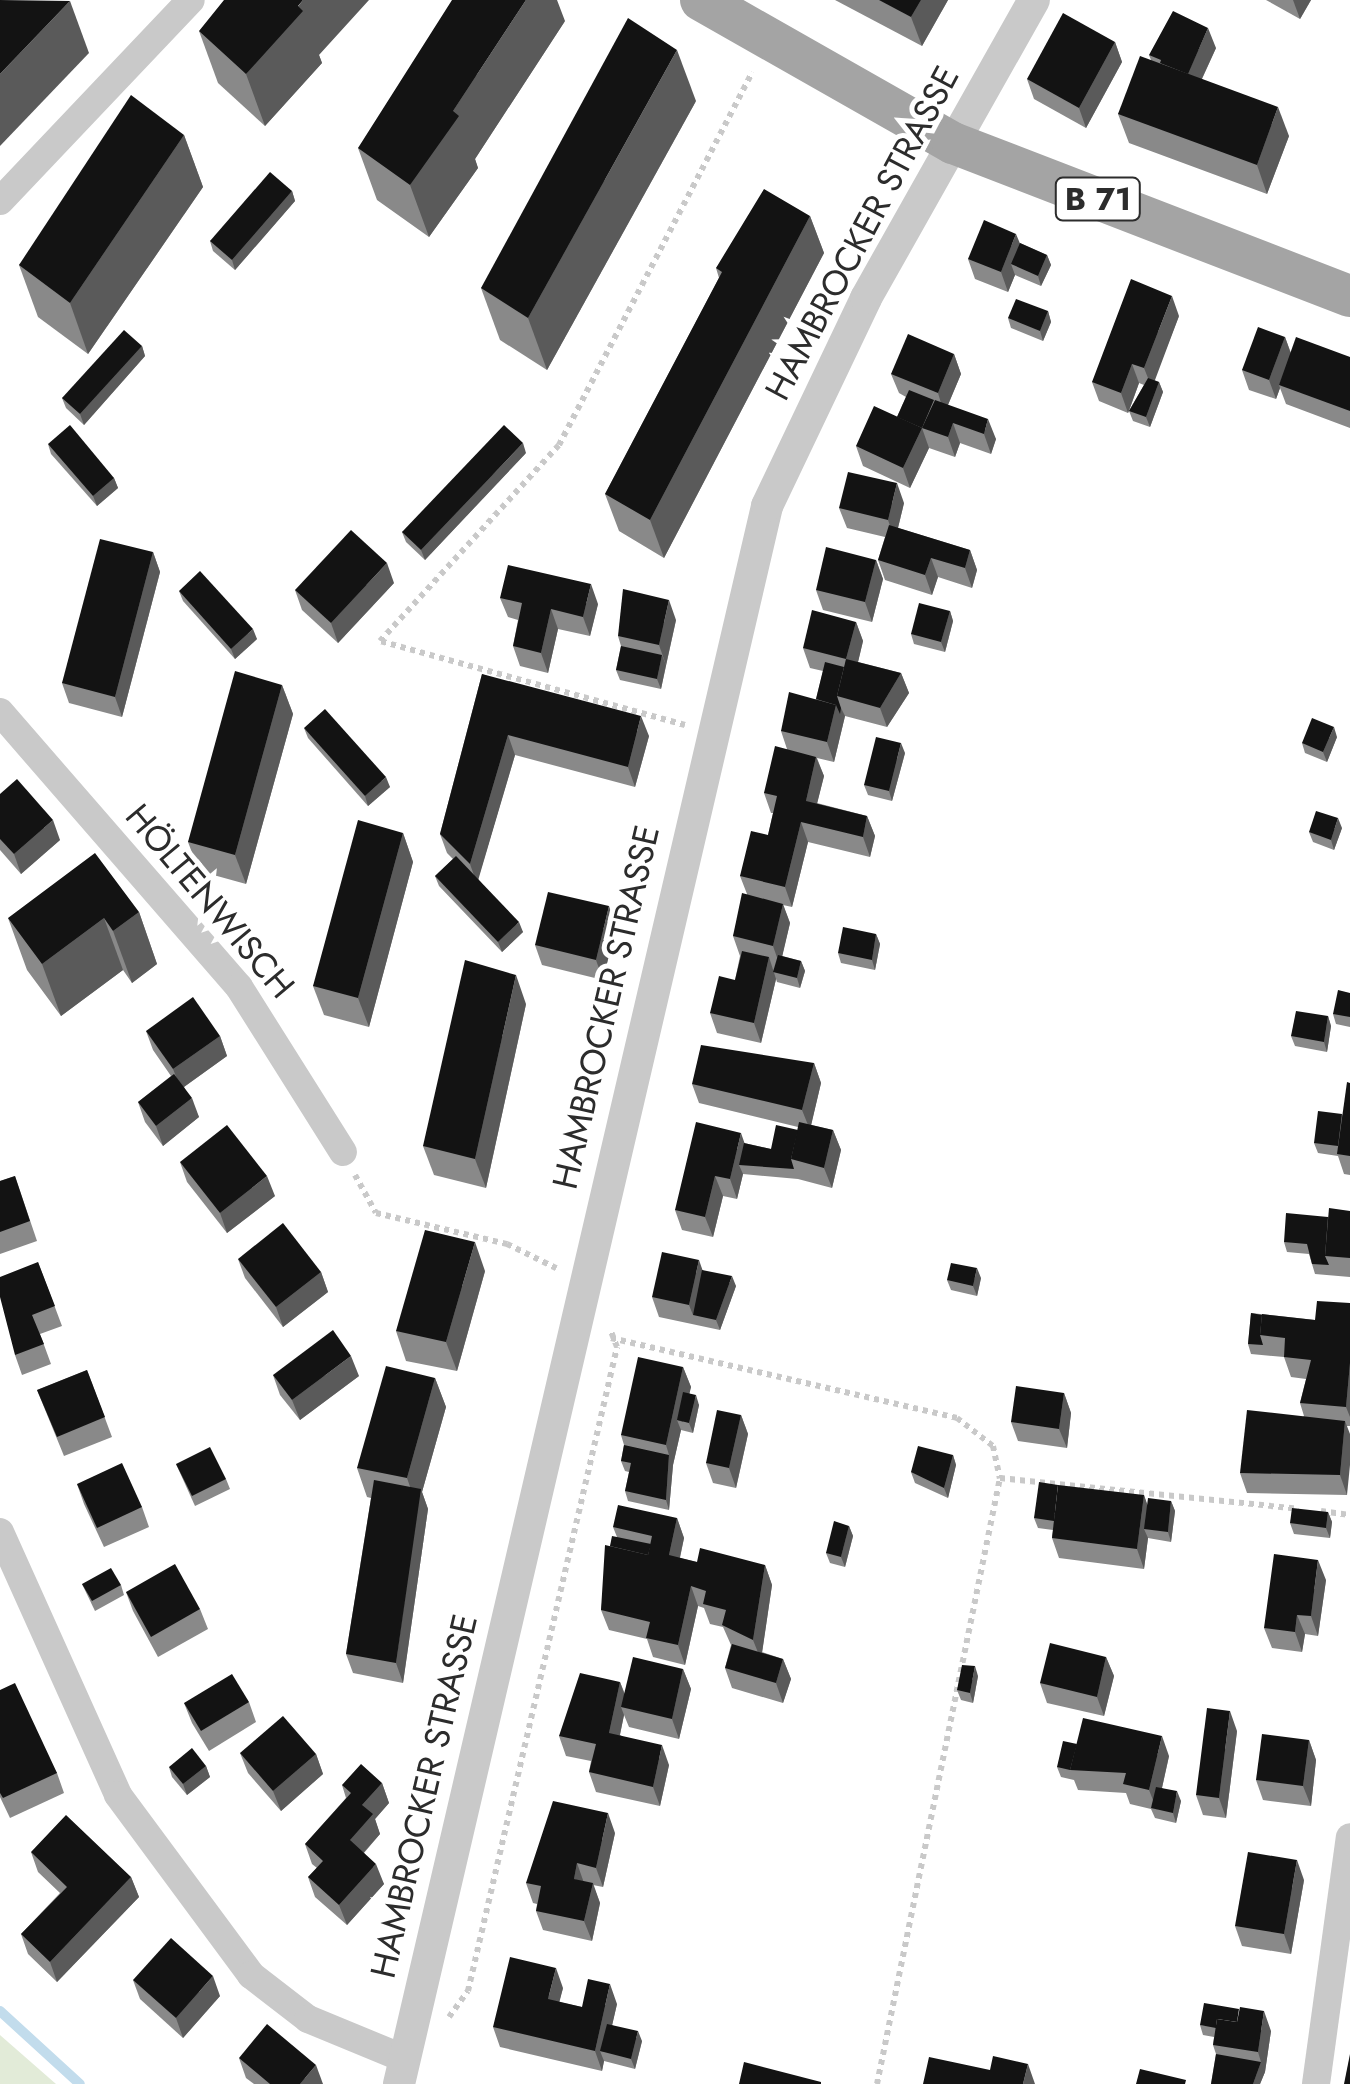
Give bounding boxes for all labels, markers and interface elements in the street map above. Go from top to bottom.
street label: HAMBROCKER STRASSE [756,59,968,407]
road number: B 71 [1053,172,1143,226]
street label: HÖLTENWISCH [117,796,303,1006]
street label: HAMBROCKER STRASSE [544,821,668,1193]
street label: HAMBROCKER STRASSE [362,1610,486,1982]

